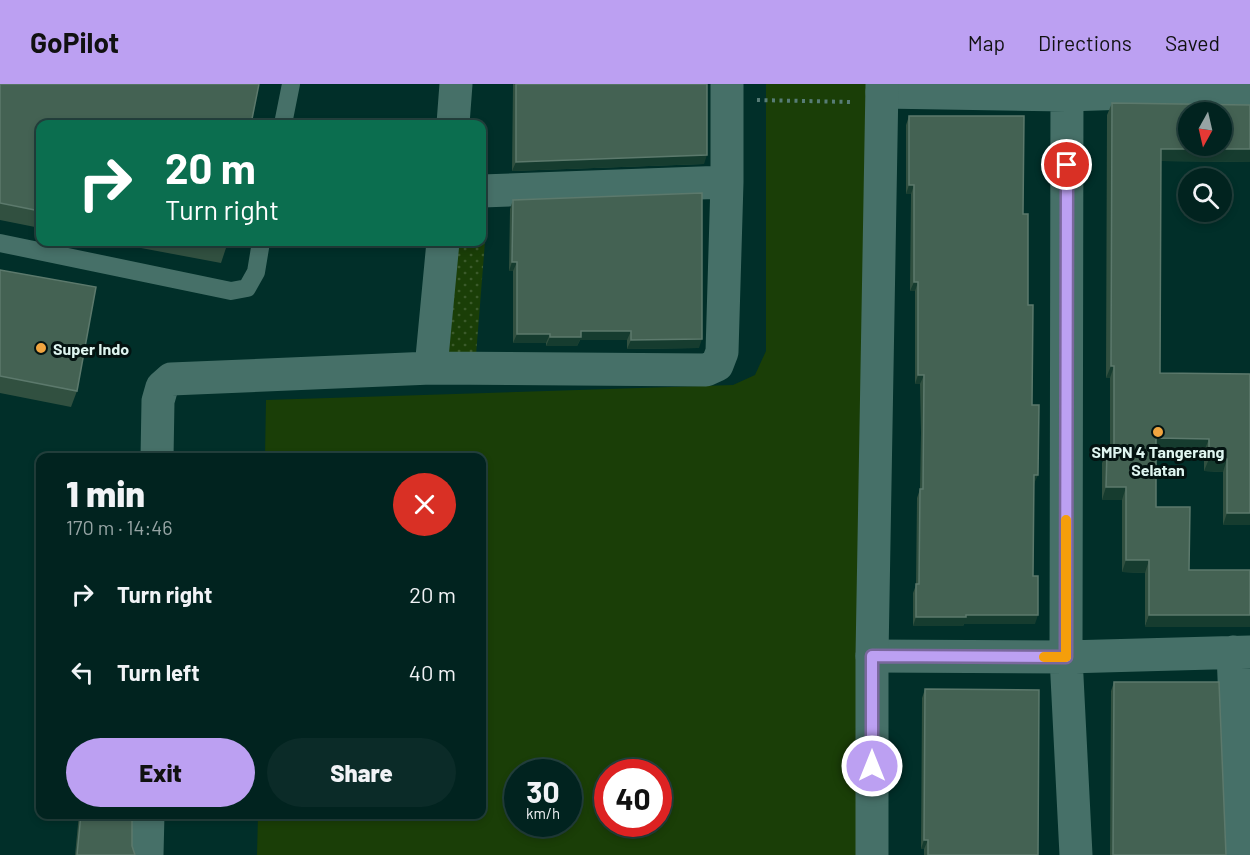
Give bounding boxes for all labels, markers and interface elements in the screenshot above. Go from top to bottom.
text: GoPilot [30,25,119,59]
text: Map [968,30,1005,55]
text: Directions [1038,30,1132,55]
text: Saved [1165,30,1220,55]
north arrow [1178,102,1232,156]
map controls [1178,102,1232,222]
pin [1041,139,1092,190]
text: 20 m [165,142,256,192]
icon: right [66,144,144,222]
icon: arrive [1050,148,1083,181]
button: search [1178,168,1232,222]
text: Turn right [165,193,279,225]
place label: Super Indo [53,339,129,358]
marker: Super Indo [34,341,48,355]
marker: SMPN 4 Tangerang Selatan [1151,425,1165,439]
place label: SMPN 4 Tangerang Selatan [1092,442,1225,479]
text: 1 min [66,471,145,514]
button: close [393,473,456,536]
text: 170 m · 14:46 [66,515,173,539]
icon: right [66,578,99,611]
text: Turn right [117,581,212,607]
text: 20 m [409,581,456,607]
icon: left [66,656,99,689]
text: Turn left [117,659,200,685]
text: 40 m [409,659,456,685]
position arrow [840,734,904,798]
button: Exit [66,738,255,807]
button: Share [267,738,456,807]
speed limit sign: 40 [594,759,672,837]
text: 30 [526,773,560,809]
text: km/h [526,804,560,822]

